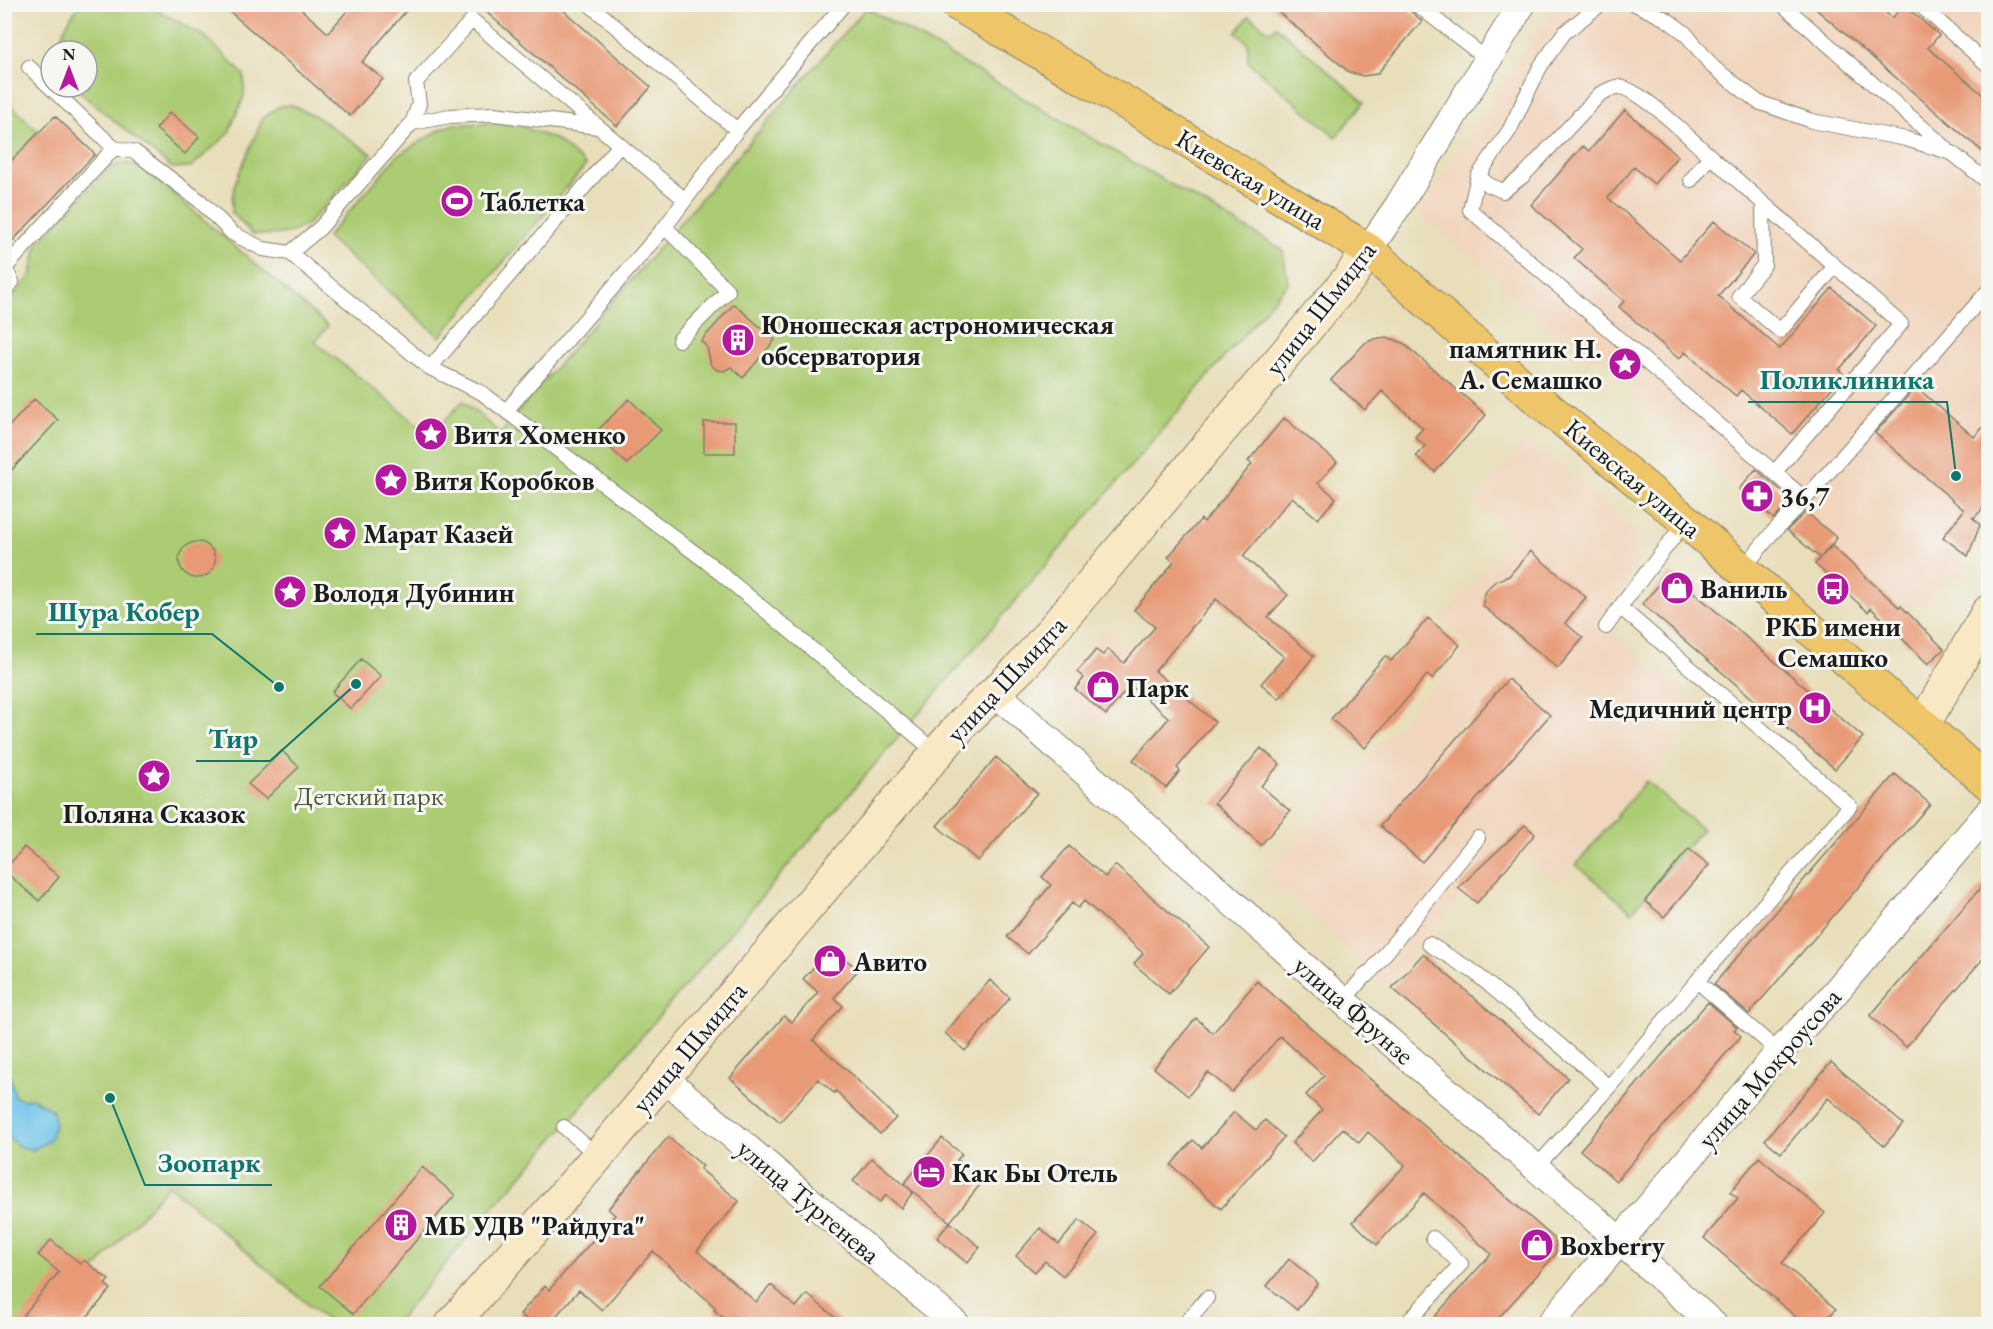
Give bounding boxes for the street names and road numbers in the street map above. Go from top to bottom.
street label: Киевская улица [1170,121,1332,237]
street label: улица Шмидта [1256,233,1384,382]
street label: Киевская улица [1557,410,1709,546]
street label: улица Шмидта [938,608,1074,750]
street label: улица Фрунзе [1286,948,1422,1072]
street label: улица Шмидта [624,974,754,1120]
street label: улица Мокроусова [1689,980,1849,1156]
street label: улица Тургенева [730,1131,888,1271]

